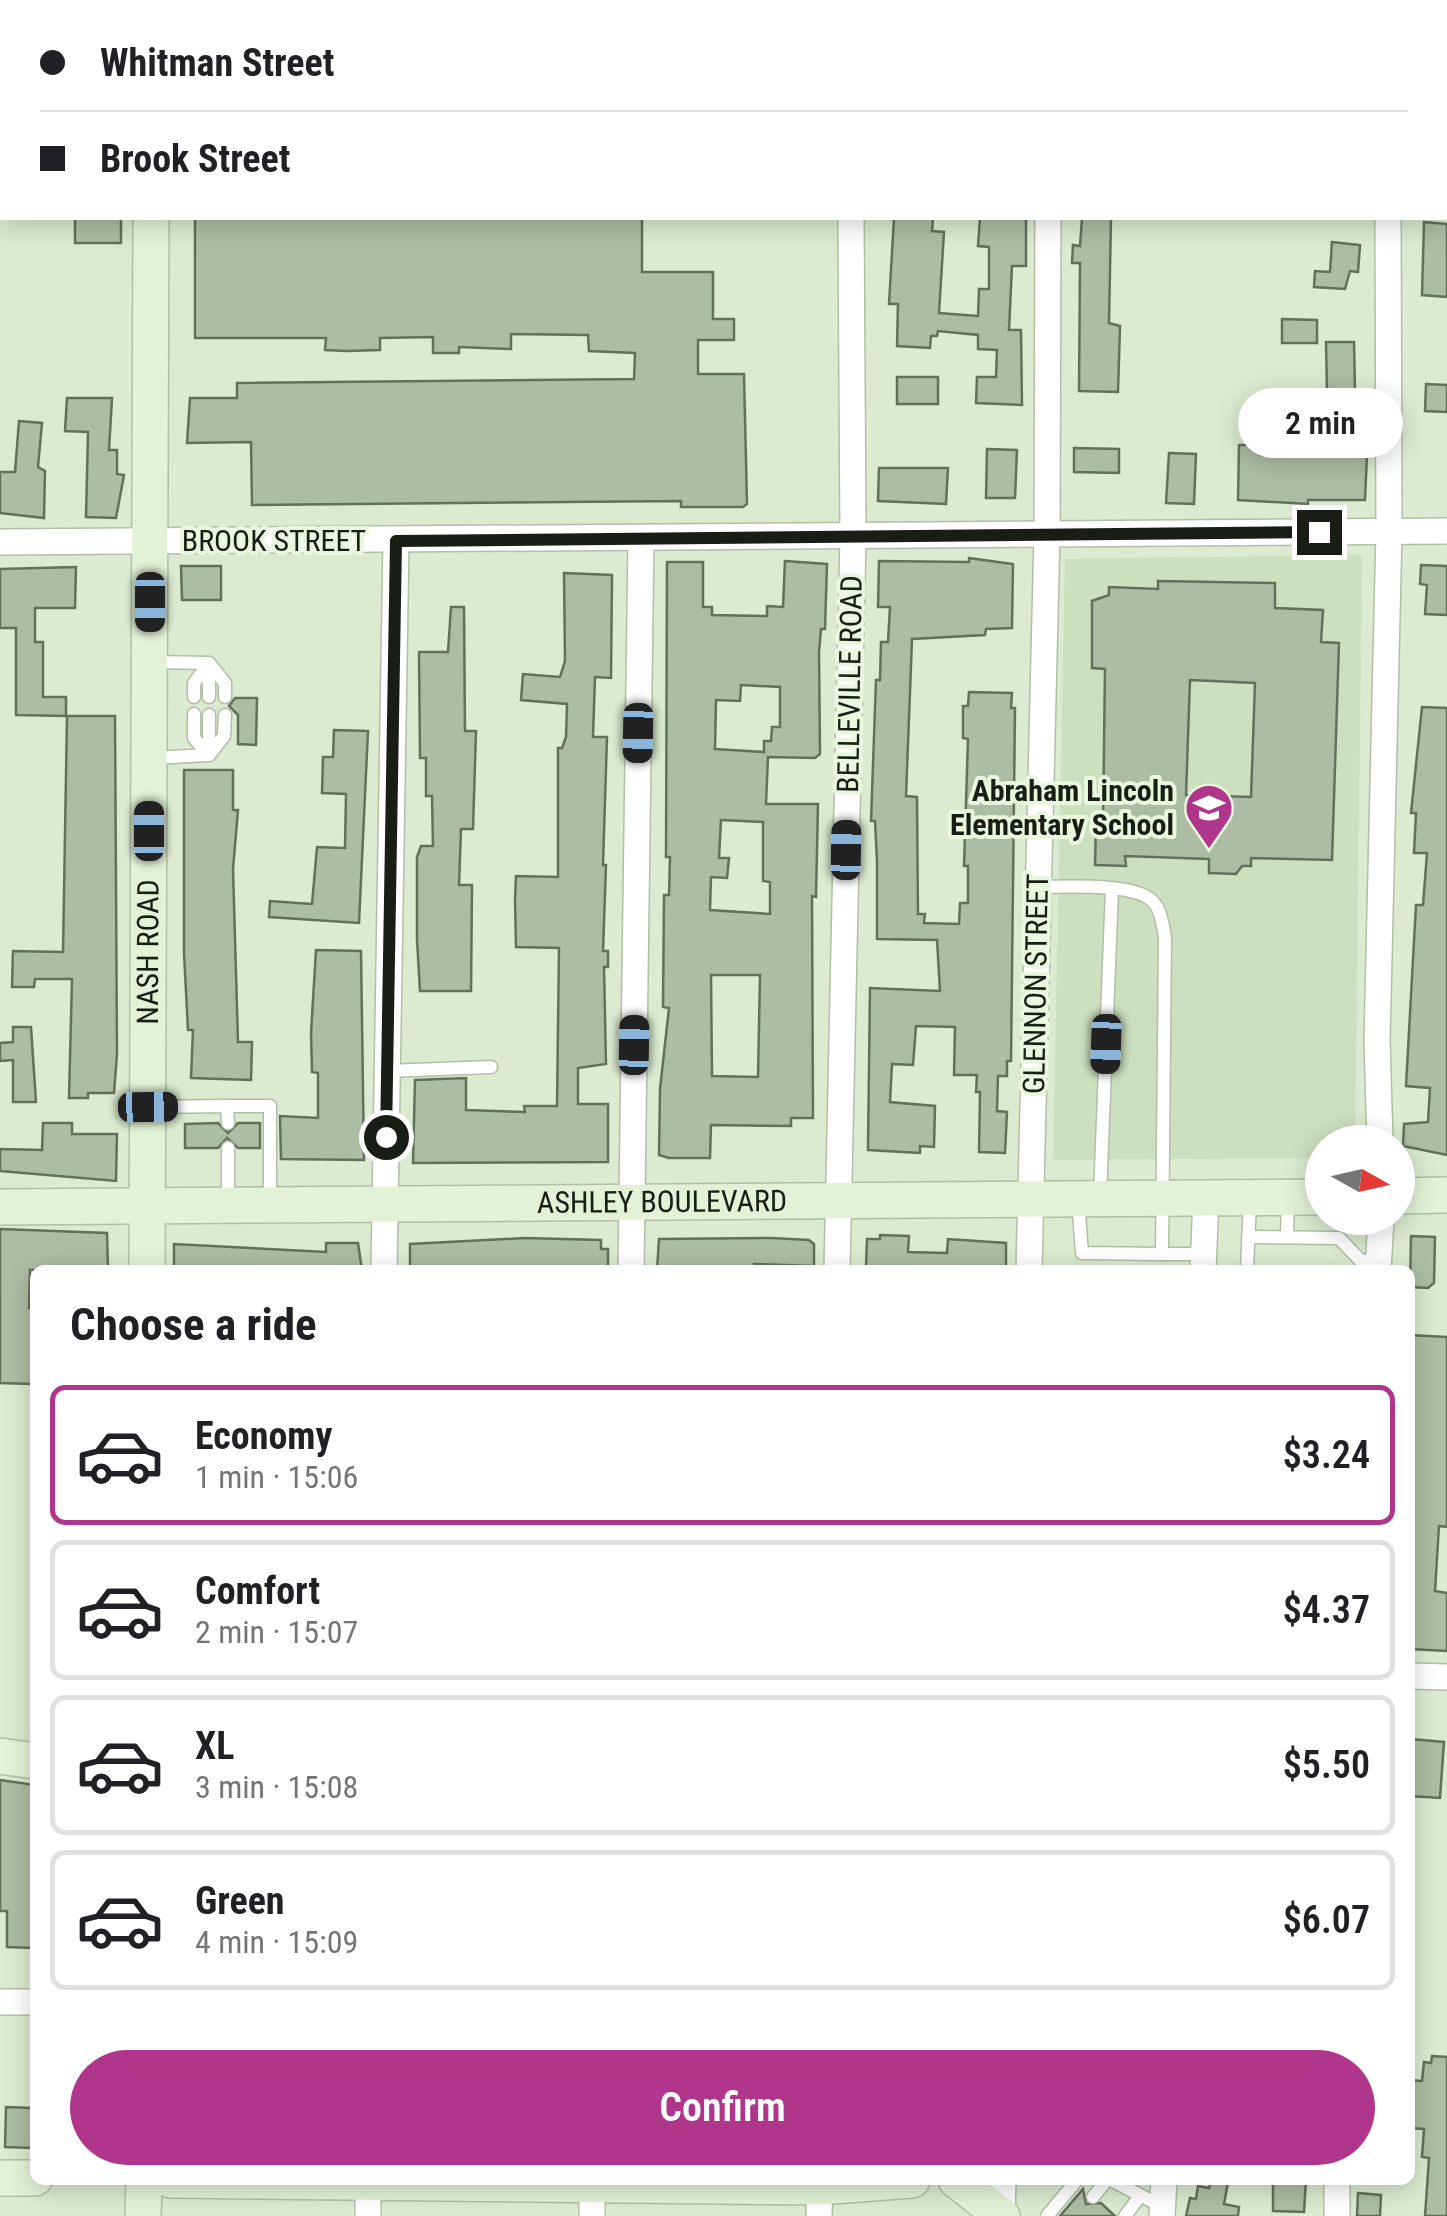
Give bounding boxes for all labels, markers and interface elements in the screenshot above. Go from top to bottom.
text: Whitman Street [100,41,334,85]
text: Brook Street [100,137,290,181]
callout: 2 min [1236,387,1402,457]
text: 2 min [1285,404,1356,442]
route end [1297,510,1342,555]
street label: BROOK STREET [182,523,366,558]
car [135,572,165,632]
street label: BELLEVILLE ROAD [830,575,869,793]
car [622,703,654,763]
place label: Abraham Lincoln Elementary School [950,773,1174,842]
school or university icon: Abraham Lincoln Elementary School [1183,782,1235,850]
car [134,801,164,861]
car [830,820,862,880]
street label: GLENNON STREET [1016,873,1055,1094]
street label: NASH ROAD [130,879,165,1025]
car [1090,1013,1122,1075]
car [618,1015,650,1075]
car [118,1091,178,1123]
route start [364,1115,409,1160]
north arrow [1305,1125,1415,1235]
map controls [1305,1125,1415,1235]
street label: ASHLEY BOULEVARD [537,1183,787,1220]
text: Choose a ride [70,1298,317,1351]
icon: car [75,1410,165,1500]
text: Economy [195,1414,332,1458]
text: $3.24 [1283,1433,1370,1477]
text: 1 min · 15:06 [195,1458,358,1496]
icon: car [75,1565,165,1655]
text: Comfort [195,1569,320,1613]
text: $4.37 [1283,1588,1370,1632]
text: 2 min · 15:07 [195,1613,358,1651]
icon: car [75,1720,165,1810]
text: XL [195,1724,234,1768]
text: $5.50 [1283,1743,1370,1787]
text: 3 min · 15:08 [195,1768,358,1806]
icon: car [75,1875,165,1965]
text: Green [195,1879,285,1923]
text: $6.07 [1283,1898,1370,1942]
text: 4 min · 15:09 [195,1923,358,1961]
button: Confirm [70,2050,1375,2165]

